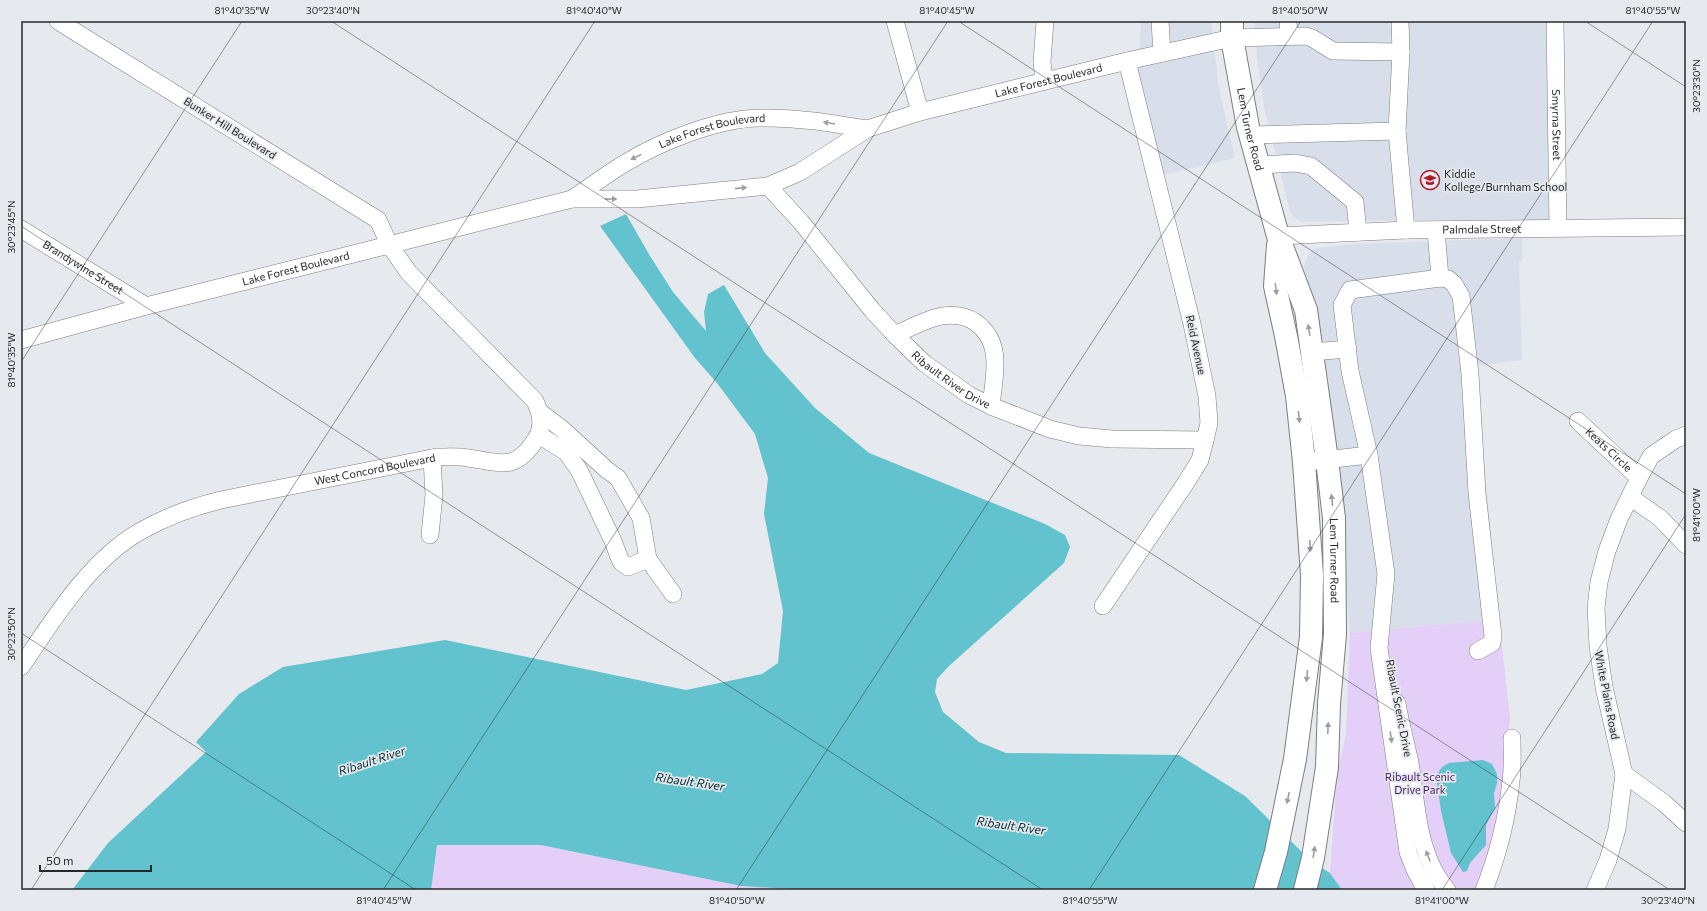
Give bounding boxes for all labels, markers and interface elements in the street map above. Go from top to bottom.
text: 81°40'35"W [214,4,270,16]
text: 30°23'40"N [306,4,360,16]
text: 81°40'40"W [566,4,622,16]
text: 81°40'45"W [919,4,975,16]
text: 81°40'50"W [1272,4,1328,16]
text: 81°40'55"W [1625,4,1681,16]
text: 30°23'30"N [1690,59,1702,113]
street label: Lake Forest Boulevard [993,60,1103,99]
street label: Lem Turner Road [1235,87,1267,172]
street label: Smyrna Street [1550,89,1564,161]
street label: Bunker Hill Boulevard [182,94,279,161]
street label: Lake Forest Boulevard [656,111,765,151]
one-way arrow [822,119,835,125]
one-way arrow [630,154,642,160]
place label: Kiddie Kollege/Burnham School [1444,167,1567,193]
school or university icon: Kiddie Kollege/Burnham School [1419,169,1441,191]
one-way arrow [735,185,747,192]
one-way arrow [605,196,618,202]
text: 30°23'45"N [5,200,17,254]
street label: Palmdale Street [1442,222,1522,236]
street label: Brandywine Street [41,237,127,297]
street label: Lake Forest Boulevard [241,248,351,288]
one-way arrow [1273,283,1279,295]
street label: Reid Avenue [1184,314,1209,376]
one-way arrow [1306,324,1312,336]
text: 81°40'35"W [5,332,17,388]
street label: Ribault River Drive [909,348,993,411]
one-way arrow [1296,411,1303,423]
street label: Keats Circle [1583,424,1635,474]
street label: West Concord Boulevard [313,450,436,487]
text: 81°41'00"W [1690,488,1702,542]
one-way arrow [1328,494,1335,506]
street label: Lem Turner Road [1328,518,1342,603]
one-way arrow [1307,540,1313,553]
text: 30°23'50"N [5,607,17,661]
street label: White Plains Road [1593,649,1622,740]
street label: Ribault Scenic Drive [1384,658,1415,758]
one-way arrow [1303,670,1310,682]
one-way arrow [1325,721,1331,734]
one-way arrow [1388,731,1394,743]
water label: Ribault River [336,742,408,777]
water label: Ribault River [655,769,727,793]
park label: Ribault Scenic Drive Park [1385,770,1455,796]
one-way arrow [1284,791,1290,804]
water label: Ribault River [976,813,1048,837]
one-way arrow [1311,846,1317,858]
scale bar [40,847,151,873]
one-way arrow [1424,850,1430,862]
text: 50 m [46,853,74,867]
text: 81°40'45"W [356,894,412,906]
text: 81°40'50"W [709,894,765,906]
text: 81°40'55"W [1062,894,1118,906]
text: 81°41'00"W [1415,894,1469,906]
text: 30°23'40"N [1641,894,1695,906]

